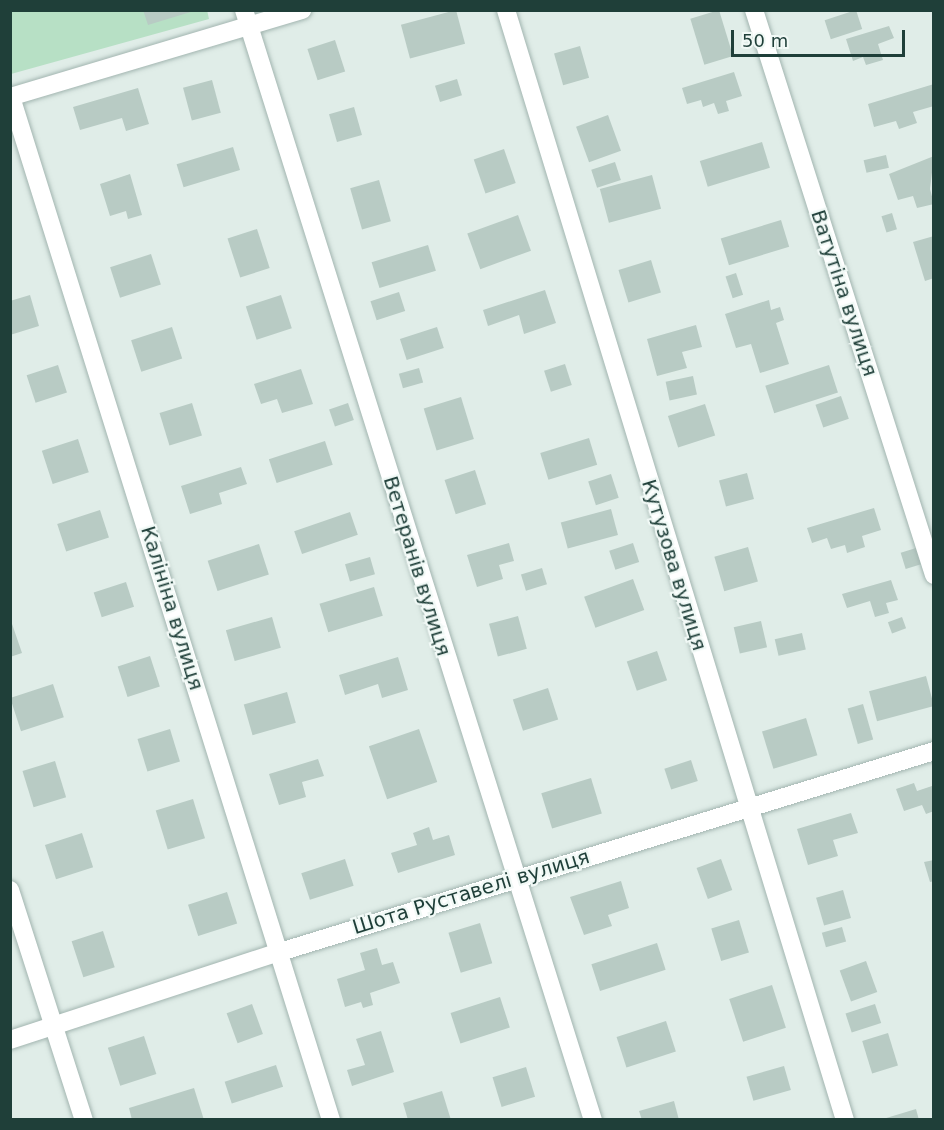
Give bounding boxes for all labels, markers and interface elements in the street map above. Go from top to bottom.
scale bar [734,18,908,56]
text: 50 m [742,30,788,51]
street label: Ватутіна вулиця [806,207,882,379]
street label: Ветеранів вулиця [378,473,456,659]
street label: Кутузова вулиця [637,476,711,654]
street label: Калініна вулиця [136,523,208,693]
street label: Шота Руставелі вулиця [350,844,592,940]

